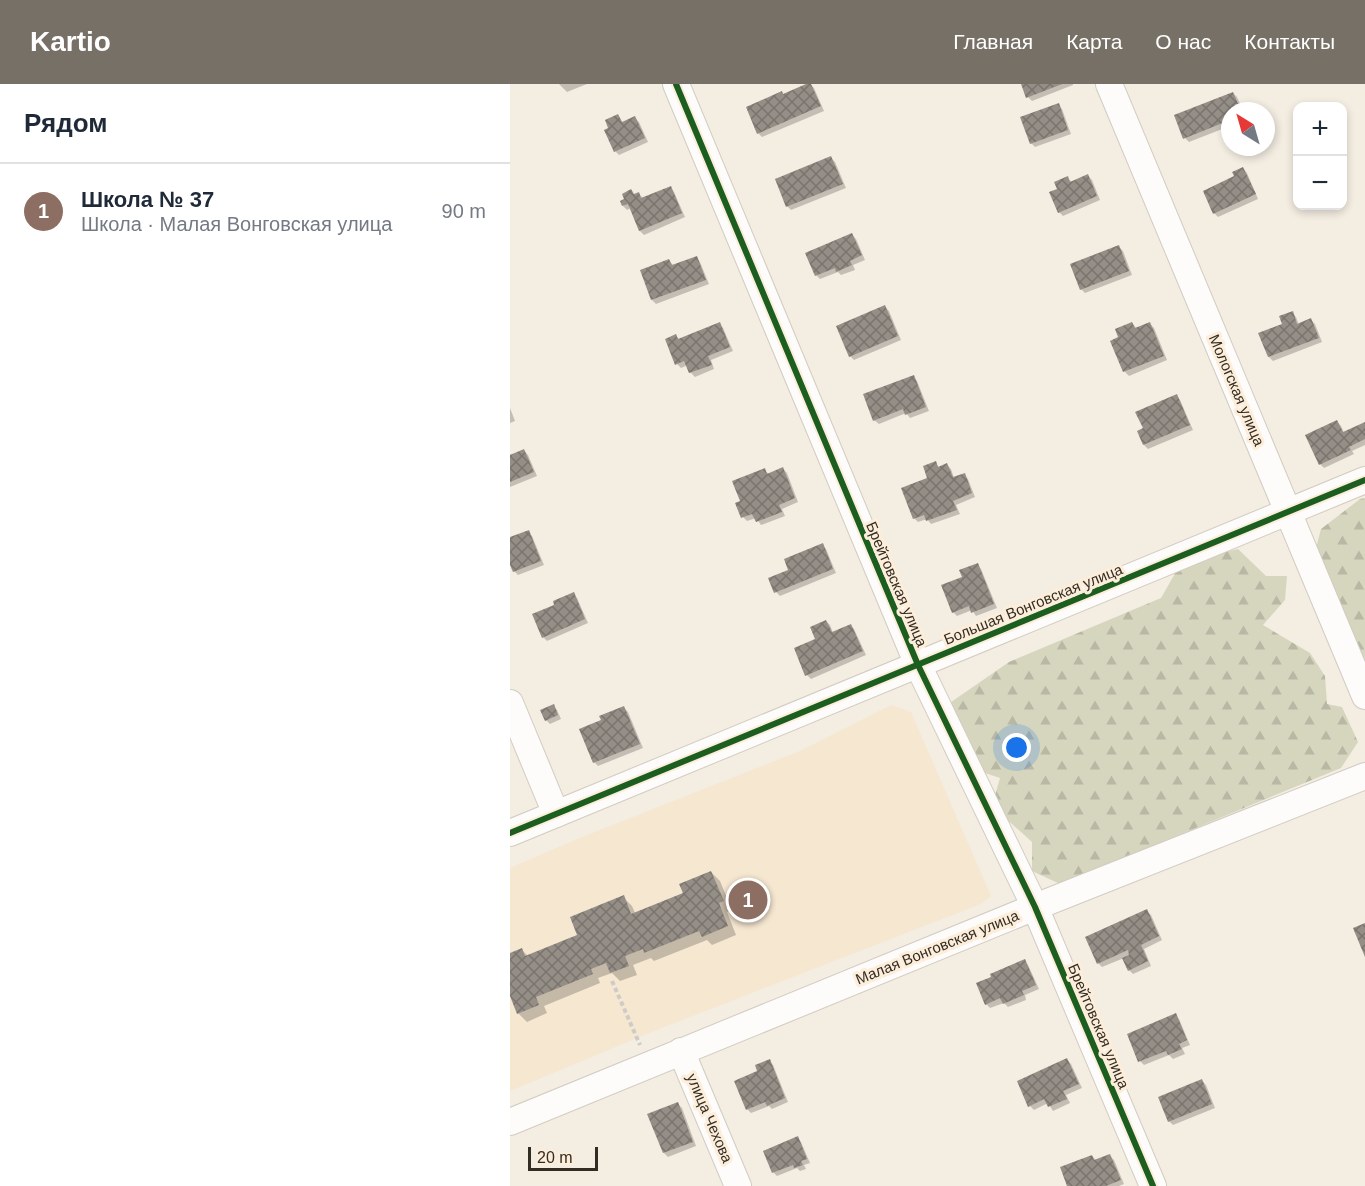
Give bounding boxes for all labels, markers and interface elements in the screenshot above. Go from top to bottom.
text: Kartio [30,26,111,57]
text: Главная [953,30,1033,53]
text: Карта [1066,30,1122,53]
text: О нас [1155,30,1211,53]
text: Контакты [1244,30,1335,53]
north arrow [1221,102,1275,156]
map controls [1293,102,1347,210]
button: + [1293,102,1347,156]
text: Рядом [24,108,107,138]
button: − [1293,156,1347,210]
text: Школа № 37 [81,187,214,212]
text: 1 [38,200,49,222]
text: 90 m [442,200,486,222]
text: Школа · Малая Вонговская улица [81,213,392,235]
street label: Мологская улица [1206,332,1268,449]
street label: Брейтовская улица [863,519,931,650]
street label: Большая Вонговская улица [941,560,1125,648]
your location [1002,733,1031,762]
pin: 1 [728,878,768,922]
street label: Малая Вонговская улица [853,906,1022,988]
street label: Брейтовская улица [1065,961,1133,1092]
street label: улица Чехова [684,1071,737,1166]
scale bar [528,1144,598,1172]
text: 20 m [537,1149,573,1166]

